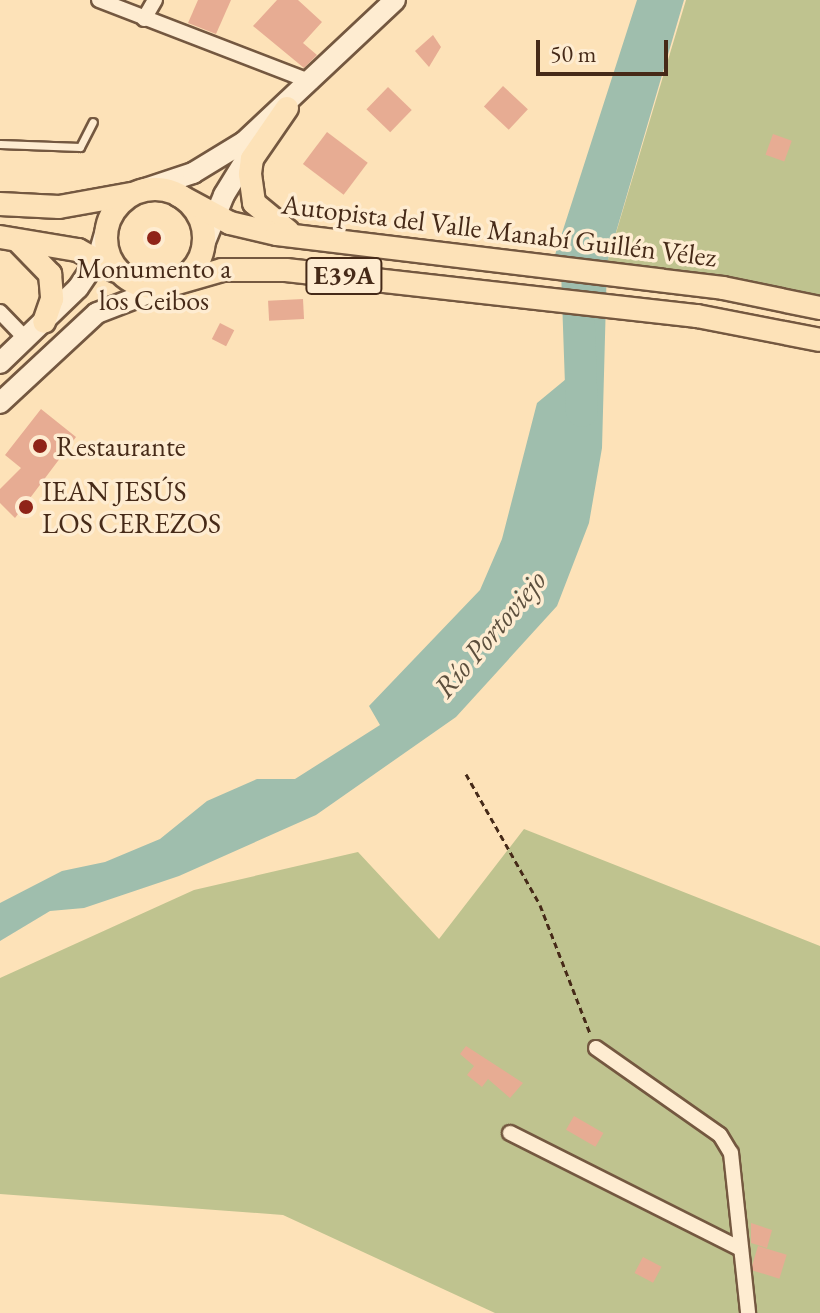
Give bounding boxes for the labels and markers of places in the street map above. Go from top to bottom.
marker: Monumento a los Ceibos [145,229,163,247]
place label: Monumento a los Ceibos [77,251,231,317]
place label: Restaurante [56,429,186,463]
marker: Restaurante [31,437,49,455]
place label: IEAN JESÚS LOS CEREZOS [42,474,221,540]
marker: IEAN JESÚS LOS CEREZOS [17,498,35,516]

